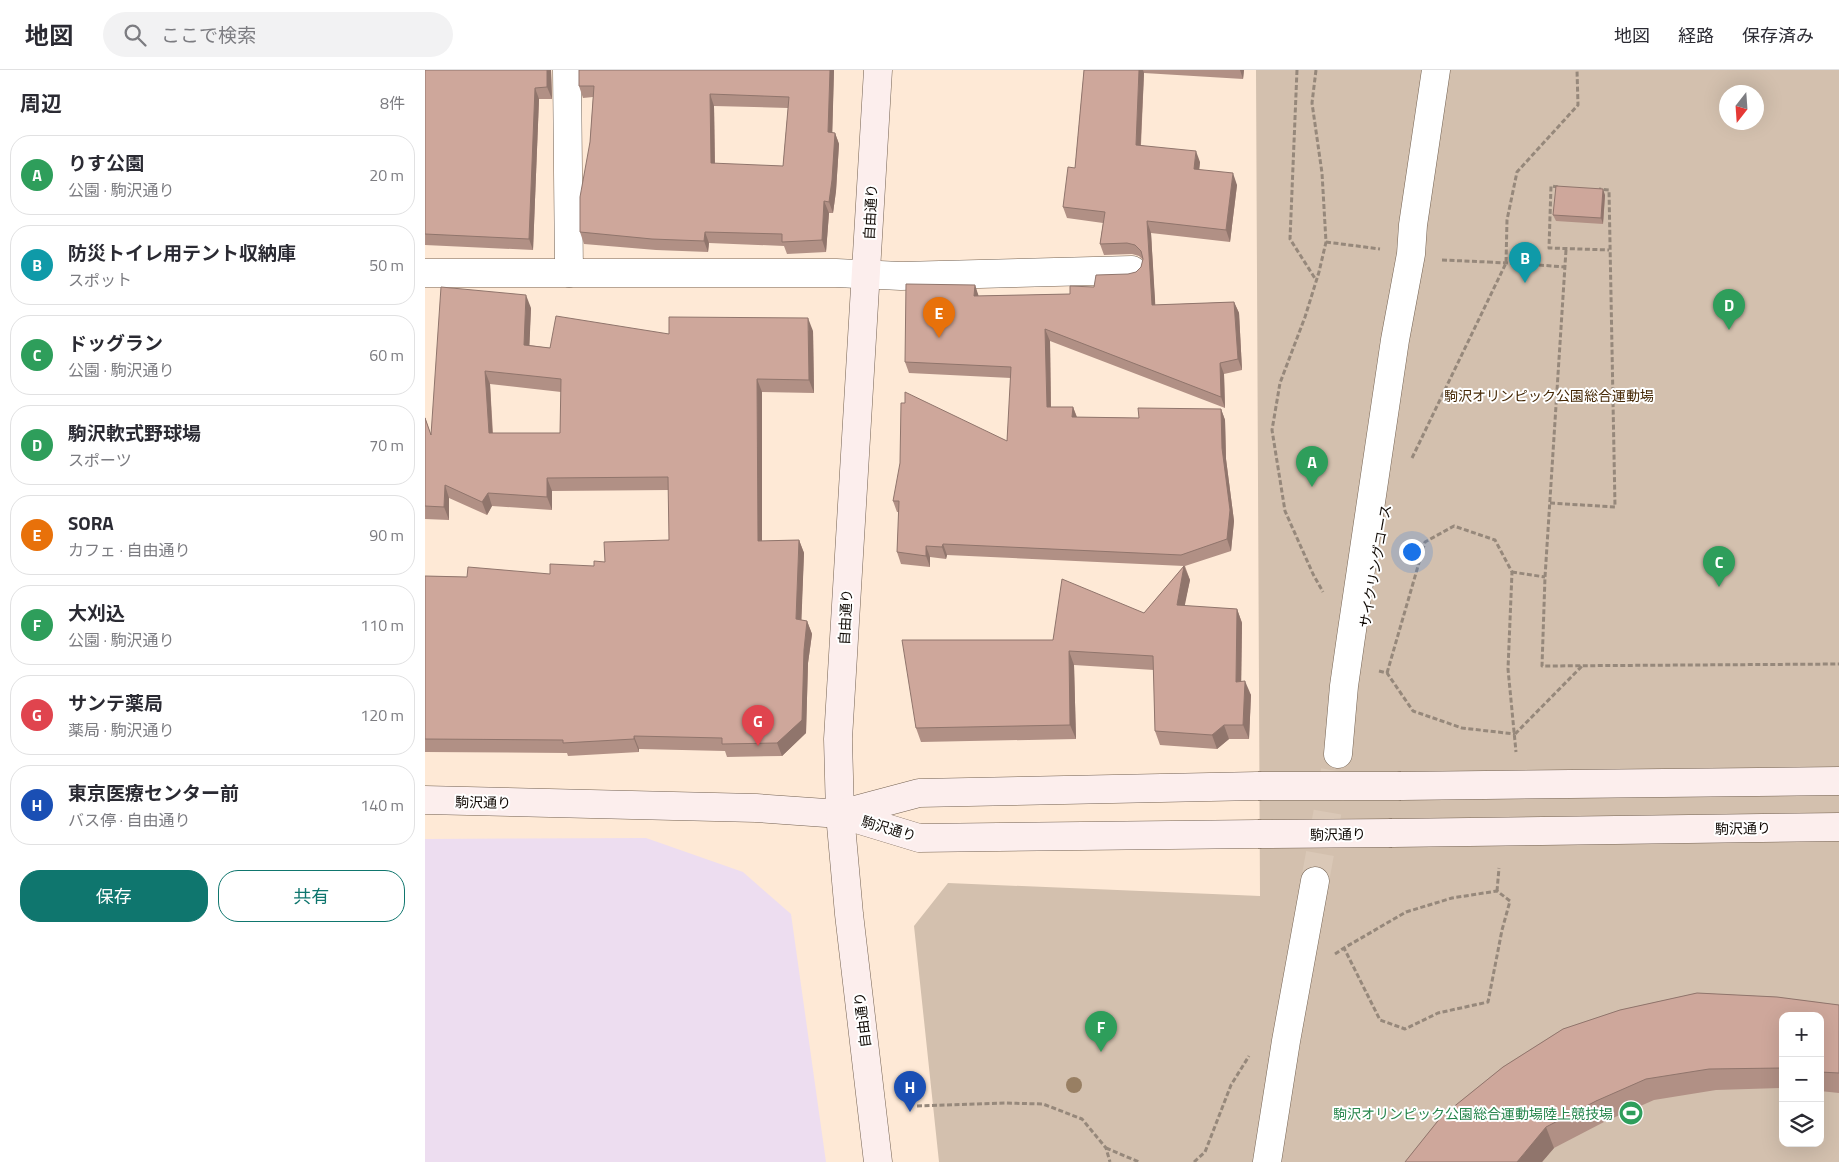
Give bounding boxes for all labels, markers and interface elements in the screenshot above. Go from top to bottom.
search box [103,12,453,57]
text: 地図 [25,17,73,53]
text: ここで検索 [161,20,256,49]
icon: search [121,21,149,49]
text: 地図 [1614,22,1650,49]
text: 経路 [1678,22,1714,49]
text: 保存済み [1742,22,1814,49]
north arrow [1719,85,1764,130]
text: 周辺 [20,87,62,119]
text: 8件 [380,91,405,115]
text: りす公園 [68,148,144,177]
text: A [32,163,42,187]
text: 20 m [369,163,404,187]
text: 公園 · 駒沢通り [68,178,175,202]
street label: 自由通り [858,183,882,241]
text: 防災トイレ用テント収納庫 [68,238,296,267]
pin: B [1509,242,1541,283]
text: B [32,253,42,277]
text: 50 m [369,253,404,277]
text: スポット [68,268,132,292]
pin: D [1713,289,1745,330]
pin: E [923,297,955,338]
text: ドッグラン [68,328,163,357]
text: C [33,343,41,367]
text: 60 m [369,343,404,367]
text: 公園 · 駒沢通り [68,358,175,382]
park label: 駒沢オリンピック公園総合運動場 [1444,385,1654,406]
text: 駒沢軟式野球場 [68,418,201,447]
text: D [32,433,42,457]
text: 70 m [369,433,404,457]
pin: A [1296,446,1328,487]
text: スポーツ [68,448,132,472]
street label: サイクリングコース [1354,503,1396,629]
text: SORA [68,508,114,537]
text: E [33,523,41,547]
text: 90 m [369,523,404,547]
text: カフェ · 自由通り [68,538,191,562]
your location [1399,539,1425,565]
pin: C [1703,546,1735,587]
street label: 自由通り [833,588,857,646]
text: 大刈込 [68,598,125,627]
text: F [33,613,41,637]
text: 110 m [360,613,404,637]
text: 公園 · 駒沢通り [68,628,175,652]
text: サンテ薬局 [68,688,163,717]
text: G [32,703,42,727]
text: 120 m [360,703,404,727]
pin: G [742,705,774,746]
text: 薬局 · 駒沢通り [68,718,175,742]
text: 東京医療センター前 [68,778,239,807]
street label: 駒沢通り [455,791,511,813]
text: H [32,793,42,817]
text: 140 m [360,793,404,817]
text: バス停 · 自由通り [68,808,191,832]
street label: 駒沢通り [859,810,919,846]
street label: 駒沢通り [1715,817,1771,839]
street label: 駒沢通り [1310,823,1366,845]
button: 保存 [20,870,208,922]
button: 共有 [218,870,405,922]
street label: 自由通り [848,991,876,1049]
pin: F [1085,1011,1117,1052]
map controls [1779,1012,1824,1147]
button: + [1779,1012,1824,1057]
button: − [1779,1057,1824,1102]
pin: H [894,1071,926,1112]
sports icon: 駒沢オリンピック公園総合運動場陸上競技場 [1618,1100,1644,1126]
button: layers [1779,1102,1824,1147]
place label: 駒沢オリンピック公園総合運動場陸上競技場 [1333,1103,1613,1124]

